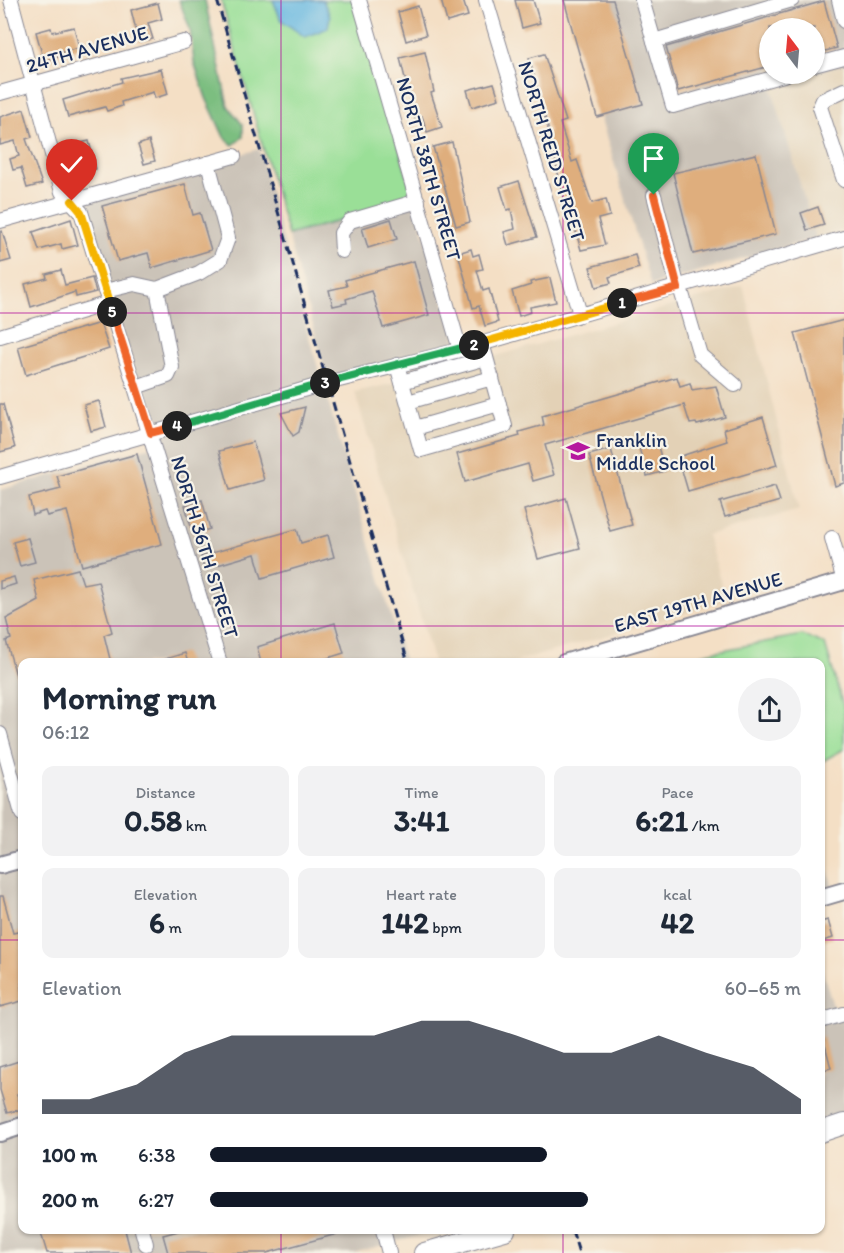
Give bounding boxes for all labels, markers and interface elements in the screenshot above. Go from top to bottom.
north arrow [759,18,825,84]
map controls [759,18,825,84]
street label: 24TH AVENUE [23,20,151,78]
street label: NORTH REID STREET [513,58,591,244]
street label: NORTH 38TH STREET [391,75,467,263]
pin [628,133,679,195]
pin [46,139,97,201]
icon: arrive [637,142,670,175]
icon: check [55,148,88,181]
pin: 1 [607,288,637,318]
text: 1 [618,293,626,312]
pin: 5 [97,297,127,327]
text: 5 [108,302,116,321]
pin: 2 [459,330,489,360]
text: 2 [470,335,478,354]
pin: 3 [310,368,340,398]
text: 3 [321,373,329,392]
pin: 4 [162,411,192,441]
text: 4 [172,416,182,435]
place label: Franklin Middle School [596,428,715,475]
school or university icon: Franklin Middle School [565,438,591,464]
street label: NORTH 36TH STREET [166,453,244,641]
street label: EAST 19TH AVENUE [611,567,785,637]
text: Morning run [42,678,217,717]
button: share [738,678,801,741]
text: 06:12 [42,720,90,744]
text: Distance [136,783,195,802]
text: Time [404,783,439,802]
text: Pace [661,783,694,802]
text: 0.58 [124,802,182,839]
text: 3:41 [394,802,449,839]
text: 6:21 [635,802,688,839]
text: km [182,816,207,835]
text: /km [688,816,720,835]
text: Elevation [134,885,197,904]
text: Heart rate [386,885,457,904]
text: kcal [663,885,692,904]
text: 6 [149,904,165,941]
text: 142 [381,904,429,941]
text: 42 [661,904,694,941]
text: m [165,918,182,937]
text: bpm [429,918,462,937]
text: Elevation [42,976,121,1000]
text: 60–65 m [725,976,801,1000]
text: 100 m [42,1143,97,1167]
text: 6:38 [138,1143,175,1167]
text: 200 m [42,1188,98,1212]
text: 6:27 [138,1188,174,1212]

